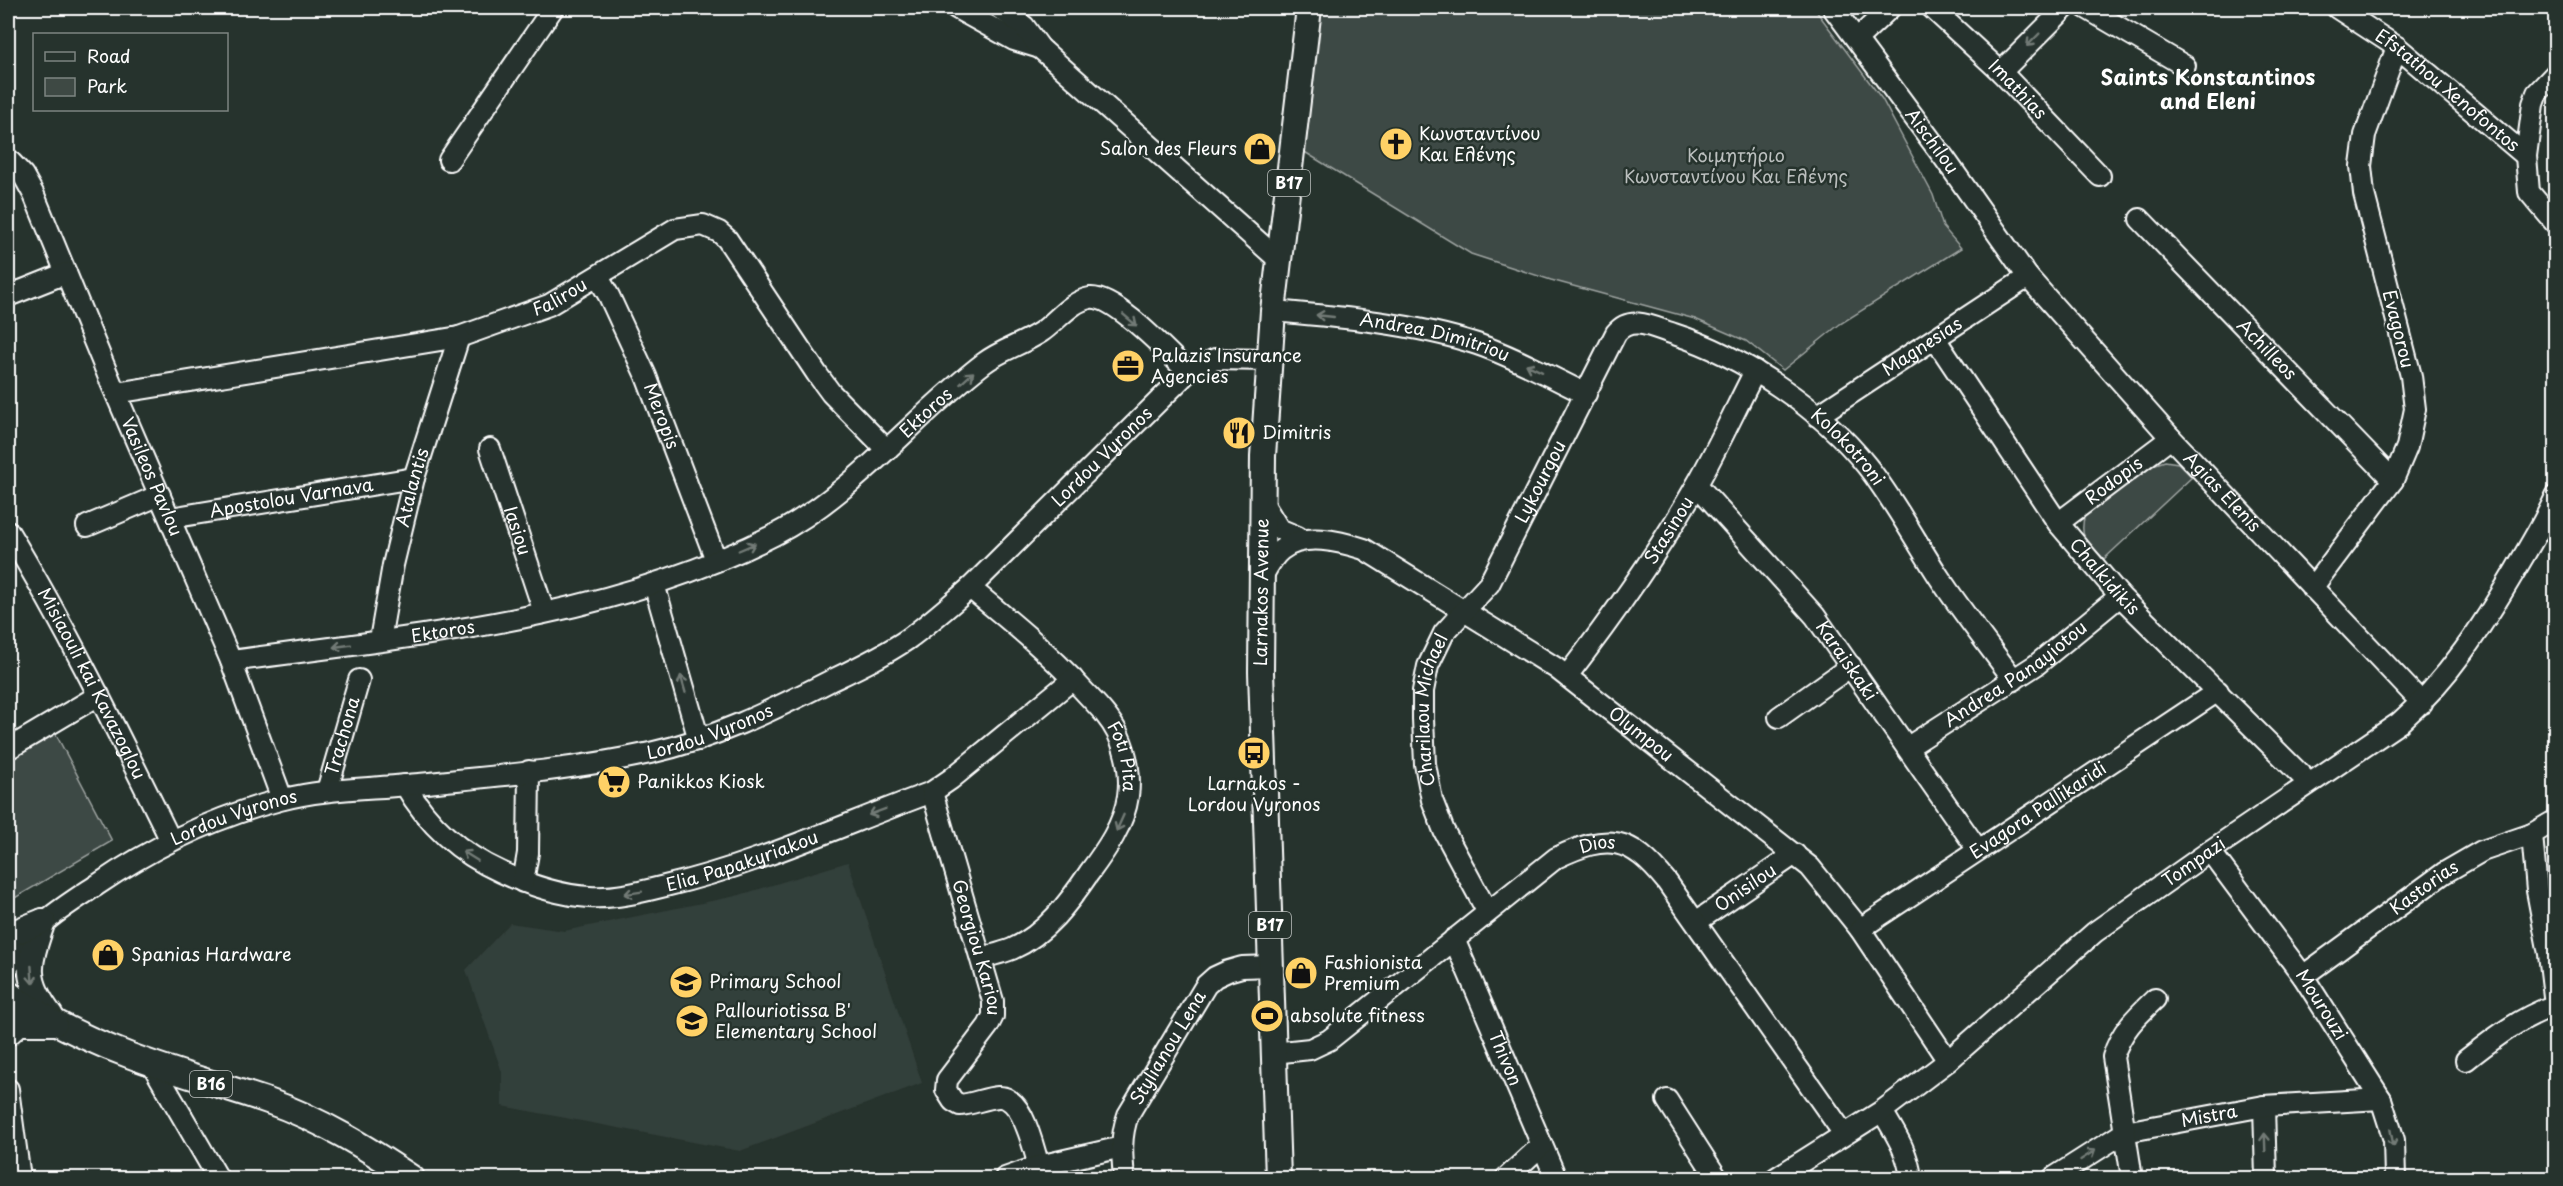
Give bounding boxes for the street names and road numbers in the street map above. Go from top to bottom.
street label: Efstathou Xenofontos [2370,21,2526,157]
street label: Imathias [1983,52,2054,125]
street label: Aischilou [1900,102,1966,179]
road number: B17 [1268,170,1310,196]
street label: Falirou [528,270,592,322]
street label: Evagorou [2377,287,2422,371]
street label: Andrea Dimitriou [1358,305,1514,367]
street label: Magnesias [1876,309,1967,382]
street label: Achilleos [2232,312,2304,385]
street label: Meropis [638,379,688,453]
street label: Ektoros [893,380,958,443]
street label: Lordou Vyronos [1044,400,1158,512]
street label: Kolokotroni [1806,401,1892,490]
street label: Vasileos Pavlou [115,412,190,540]
street label: Lykourgou [1507,435,1572,527]
street label: Atalantis [388,444,435,529]
street label: Agias Elenis [2178,445,2268,537]
street label: Rodopis [2078,449,2148,510]
street label: Apostolou Varnava [207,470,376,523]
street label: Stasinou [1636,491,1699,569]
street label: Iasiou [498,502,539,558]
street label: Larnakos Avenue [1246,518,1274,666]
street label: Chalkidikis [2064,531,2147,621]
street label: Misiaouli kai Kavazoglou [32,582,154,783]
street label: Ektoros [409,612,477,649]
street label: Andrea Panayiotou [1938,613,2092,733]
street label: Karaiskaki [1810,614,1885,706]
street label: Charilaou Michael [1407,628,1454,789]
street label: Trachona [317,692,366,778]
street label: Lordou Vyronos [644,696,777,765]
street label: Olympou [1603,699,1680,767]
street label: Foti Pita [1101,715,1144,793]
street label: Evagora Pallikaridi [1963,754,2111,865]
street label: Lordou Vyronos [165,781,299,851]
street label: Elia Papakyriakou [663,822,822,897]
street label: Dios [1575,827,1617,859]
street label: Tompazi [2156,829,2231,893]
street label: Kastorias [2383,853,2463,921]
street label: Onisilou [1708,856,1781,918]
street label: Georgiou Kariou [946,876,1009,1015]
road number: B17 [1249,912,1291,938]
street label: Mourouzi [2290,963,2355,1045]
street label: Stylianou Lena [1122,984,1212,1109]
street label: Thivon [1483,1026,1530,1090]
road number: B16 [190,1071,232,1097]
street label: Mistra [2179,1096,2239,1133]

